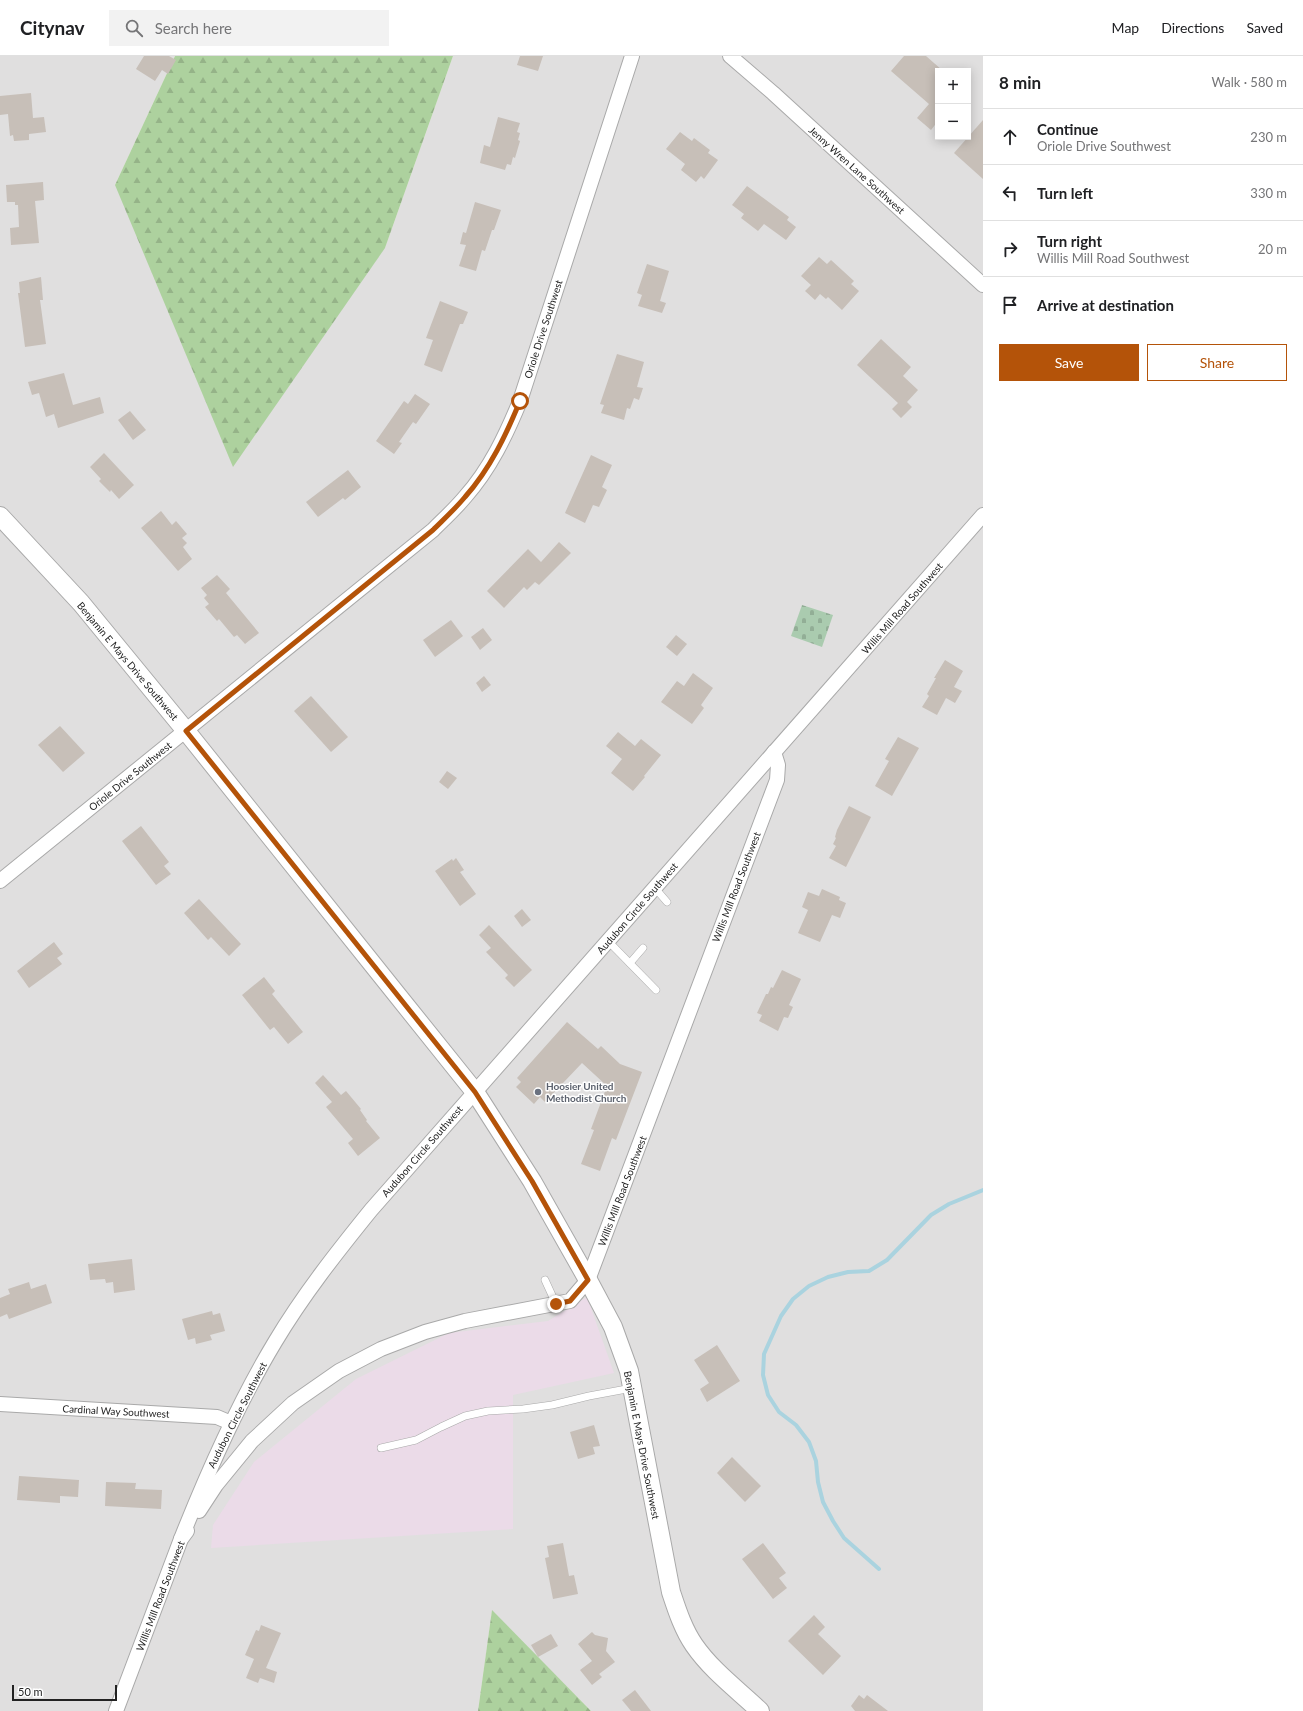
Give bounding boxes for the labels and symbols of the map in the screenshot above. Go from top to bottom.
street label: Jenny Wren Lane Southwest [807,124,908,216]
street label: Oriole Drive Southwest [521,278,565,380]
route start [511,392,529,410]
street label: Willis Mill Road Southwest [859,560,945,656]
street label: Benjamin E Mays Drive Southwest [75,599,181,723]
street label: Oriole Drive Southwest [86,739,174,813]
street label: Willis Mill Road Southwest [709,830,763,944]
street label: Audubon Circle Southwest [594,860,680,956]
place label: Hoosier United Methodist Church [546,1080,627,1104]
marker: Hoosier United Methodist Church [533,1087,543,1097]
street label: Audubon Circle Southwest [379,1103,465,1199]
street label: Willis Mill Road Southwest [595,1134,649,1248]
route end [547,1295,565,1313]
street label: Audubon Circle Southwest [205,1360,269,1470]
street label: Benjamin E Mays Drive Southwest [622,1370,662,1521]
street label: Cardinal Way Southwest [62,1402,170,1420]
street label: Willis Mill Road Southwest [133,1539,187,1653]
scale bar [12,1683,117,1702]

